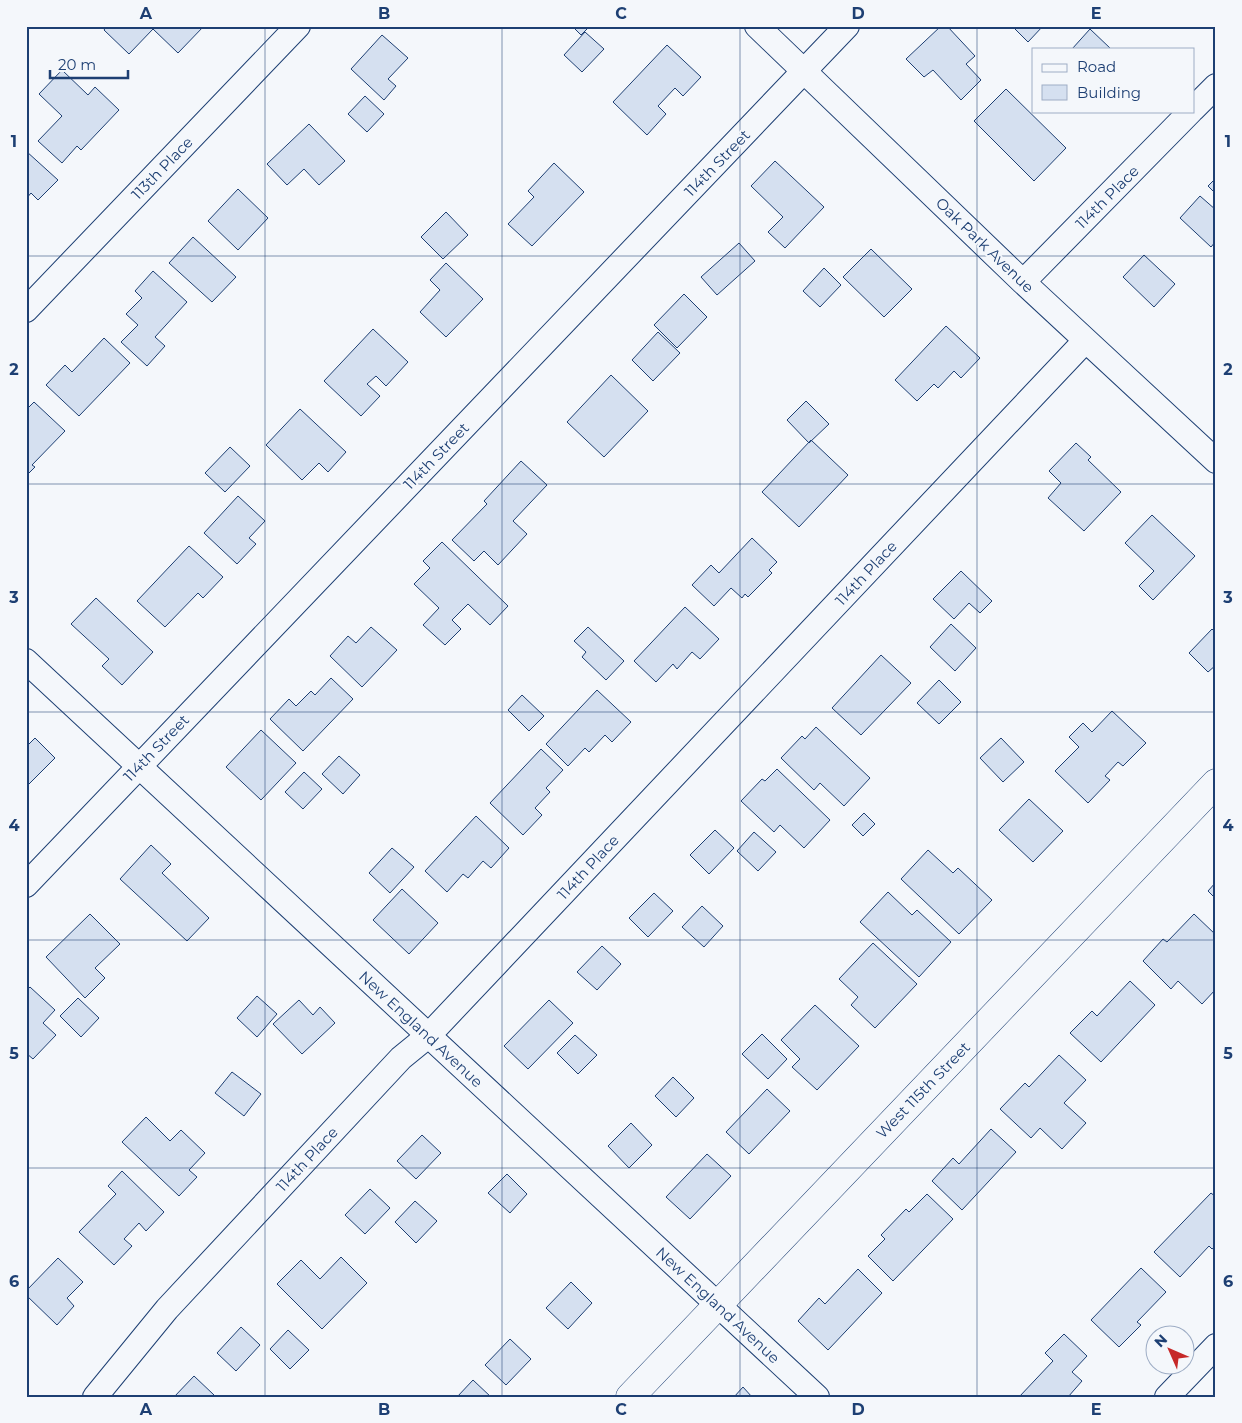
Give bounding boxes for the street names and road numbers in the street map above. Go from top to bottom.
street label: 114th Street [680,125,754,201]
street label: 113th Place [127,132,197,204]
street label: 114th Place [1071,161,1143,233]
street label: Oak Park Avenue [932,193,1038,297]
street label: 114th Street [399,418,473,494]
street label: 114th Place [831,537,901,609]
street label: 114th Street [119,710,193,786]
street label: 114th Place [553,831,623,903]
street label: New England Avenue [355,967,487,1091]
street label: West 115th Street [872,1038,974,1142]
street label: 114th Place [272,1123,342,1195]
street label: New England Avenue [652,1243,784,1367]

